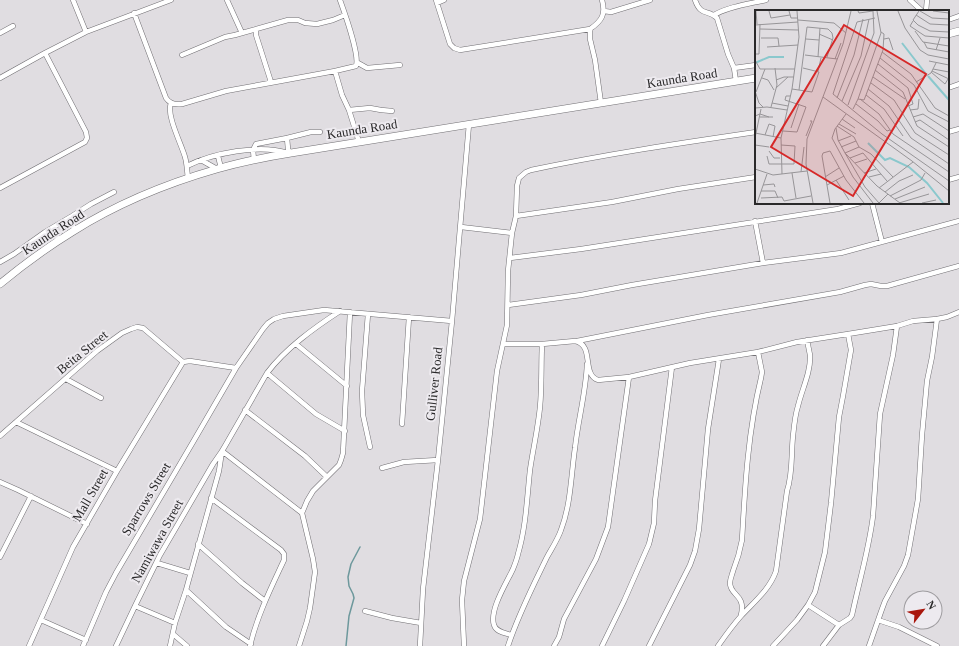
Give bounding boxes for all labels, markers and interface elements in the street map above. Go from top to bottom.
inset map [755,10,949,204]
street label: Kaunda Road [646,65,719,91]
street label: Kaunda Road [326,116,399,142]
street label: Kaunda Road [19,206,87,258]
street label: Beita Street [54,327,111,377]
street label: Gulliver Road [423,346,445,422]
street label: Sparrows Street [118,459,174,538]
street label: Mall Street [69,466,111,524]
street label: Namiwawa Street [128,496,186,585]
north arrow [903,590,943,630]
text: N [924,598,939,611]

